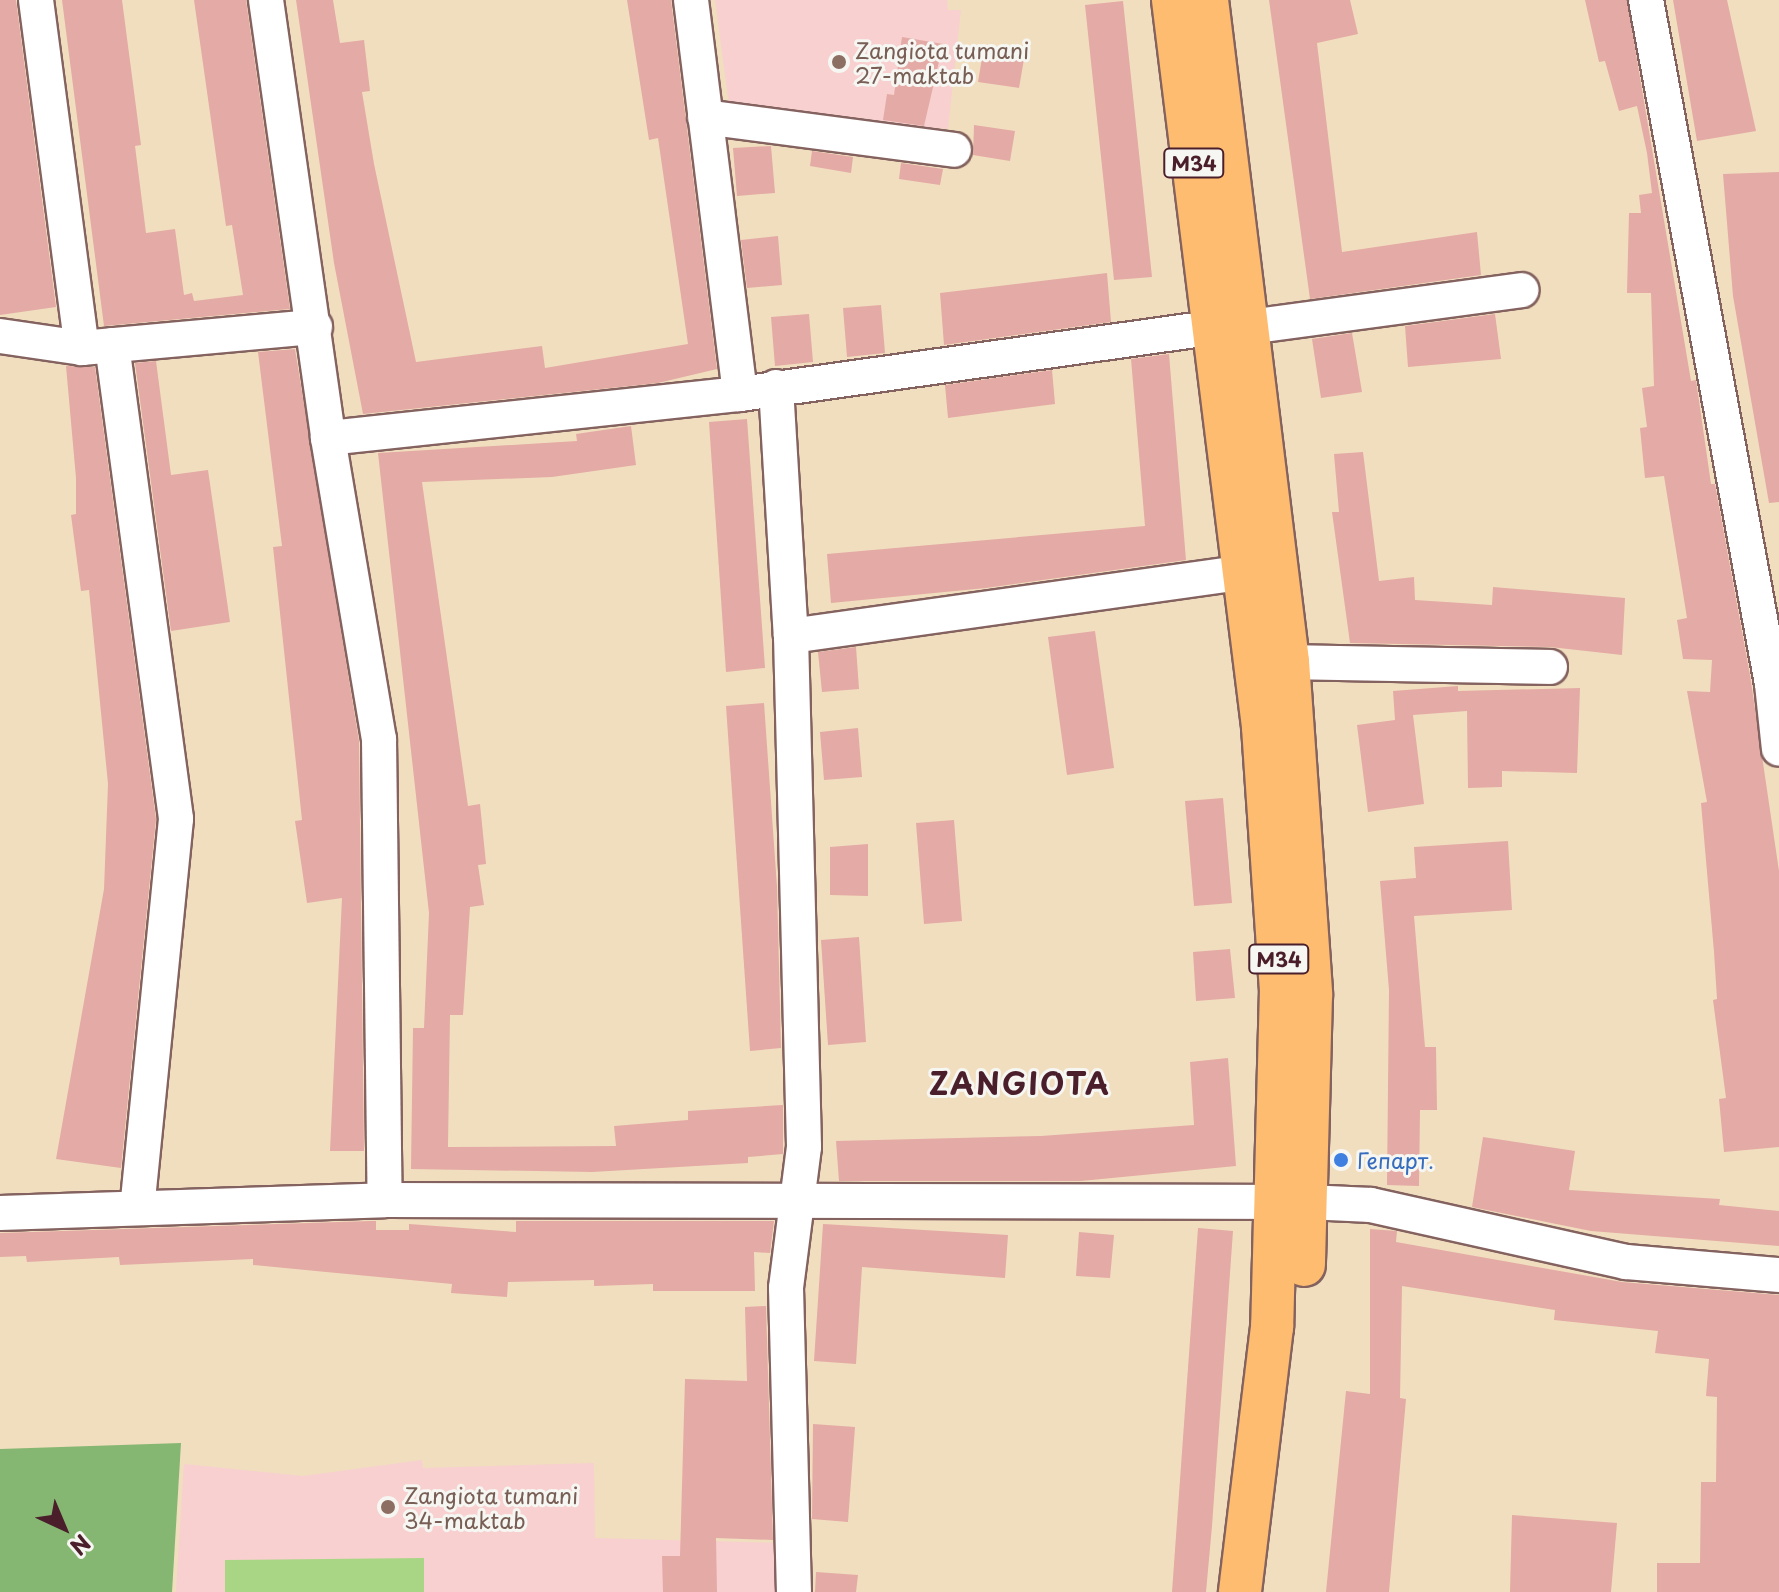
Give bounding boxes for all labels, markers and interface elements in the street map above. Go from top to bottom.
place label: Zangiota tumani 27-maktab [855,36,1031,88]
marker: Zangiota tumani 27-maktab [830,53,848,71]
road number: M34 [1162,147,1226,179]
road number: M34 [1247,943,1311,975]
district label: ZANGIOTA [931,1065,1109,1101]
place label: Гепарт. [1357,1147,1434,1173]
marker: Гепарт. [1332,1151,1350,1169]
place label: Zangiota tumani 34-maktab [404,1481,580,1532]
north arrow [24,1488,104,1568]
marker: Zangiota tumani 34-maktab [379,1498,397,1516]
text: N [63,1528,99,1564]

